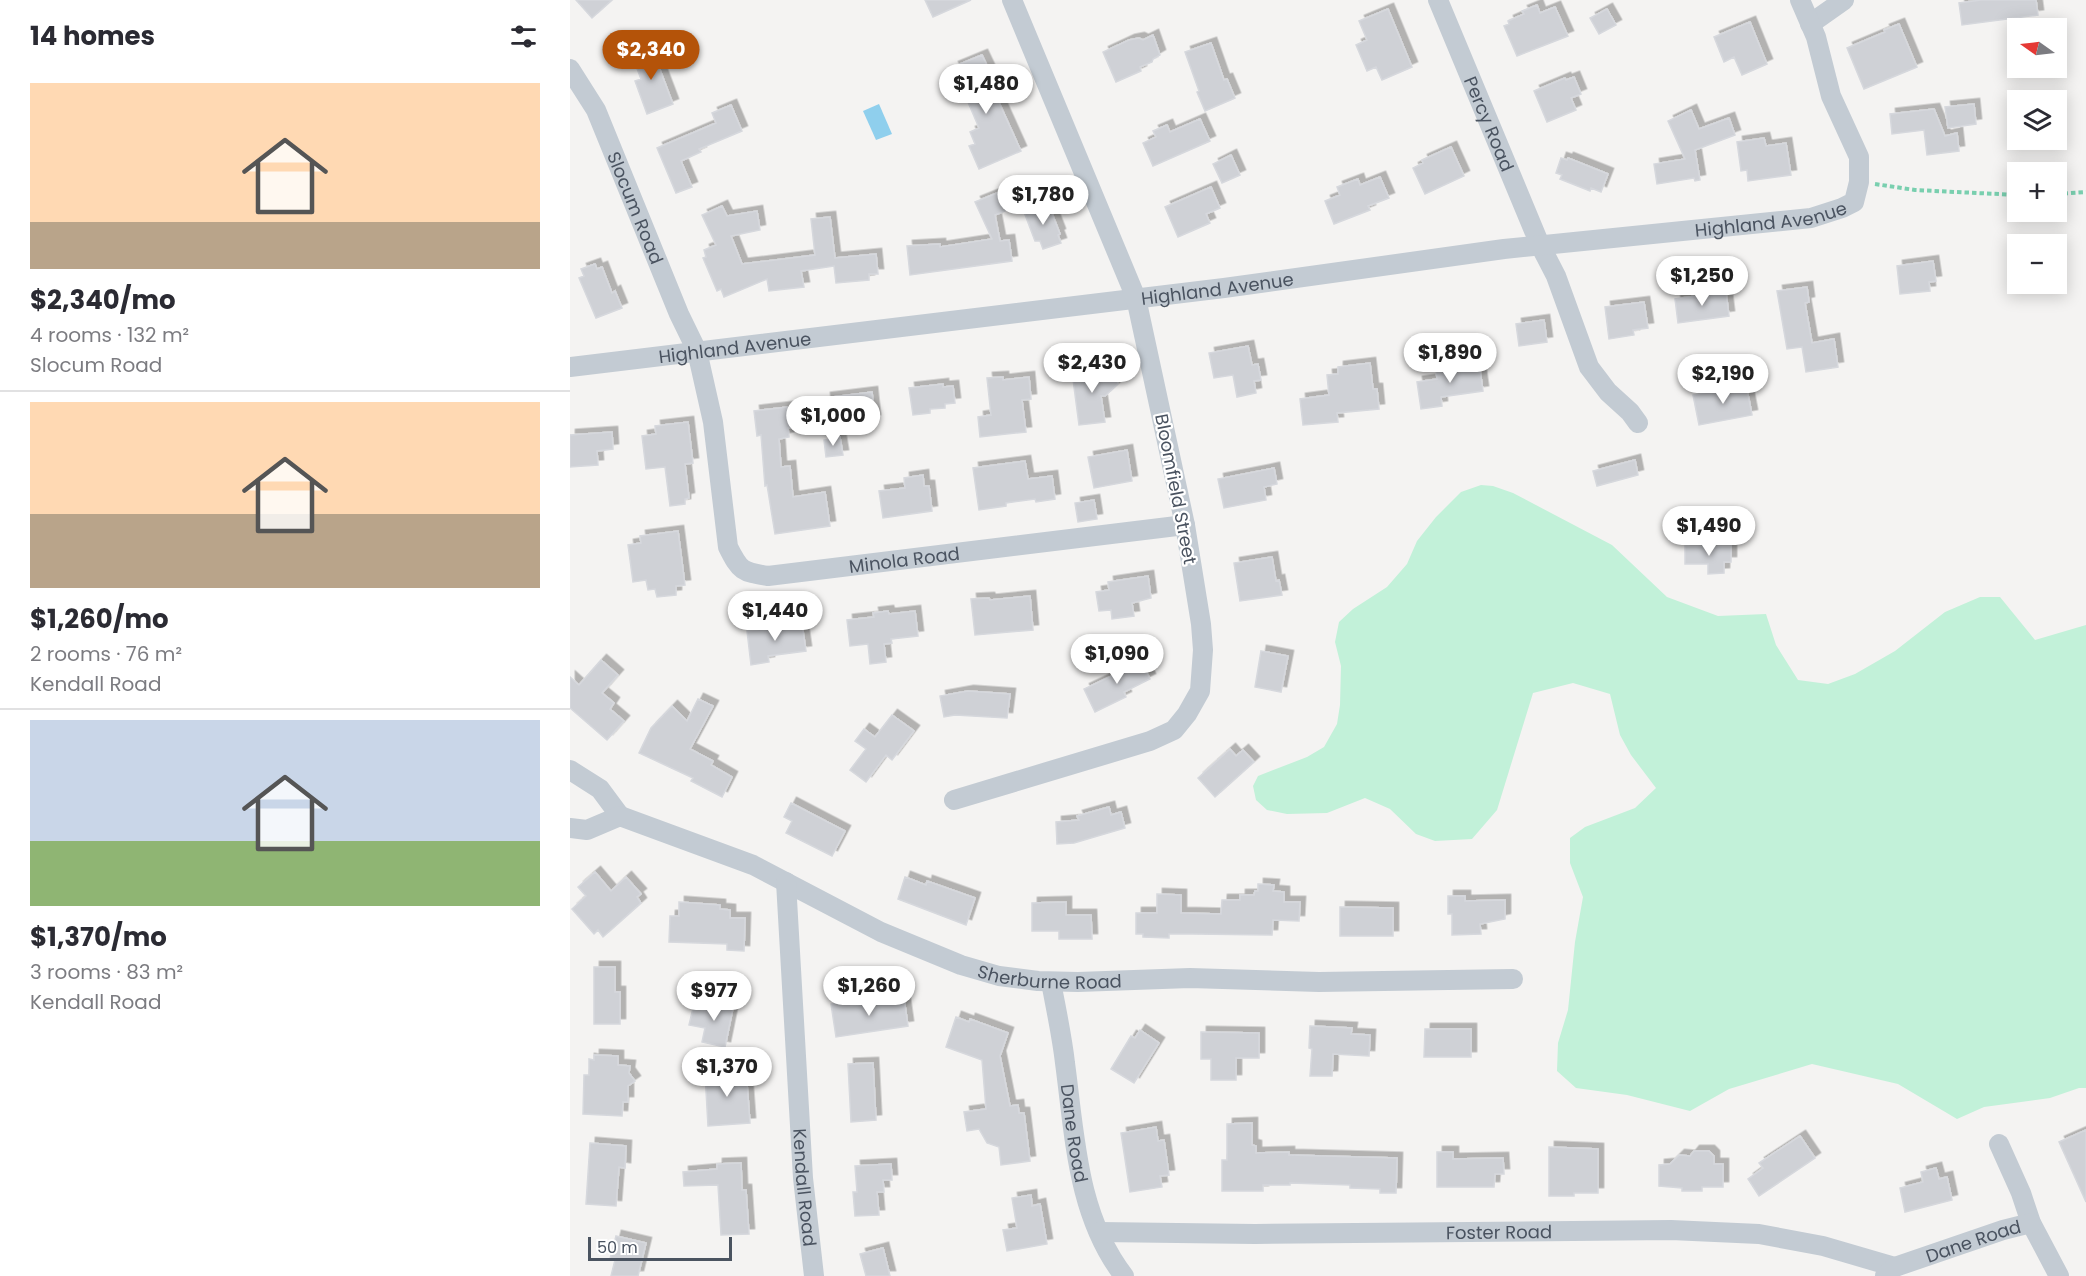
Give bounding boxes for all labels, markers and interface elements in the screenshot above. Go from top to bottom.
text: 14 homes [30,18,155,54]
north arrow [2007,18,2067,78]
map controls [2007,18,2067,294]
icon: filters [507,20,540,53]
pin: $2,340 [602,30,700,81]
text: $2,340 [617,35,686,63]
pin: $1,480 [937,64,1035,115]
text: $1,480 [953,69,1019,97]
street label: Percy Road [1459,72,1520,175]
button: layers [2007,90,2067,150]
icon: home [231,122,339,230]
street label: Slocum Road [602,148,670,268]
button: + [2007,162,2067,222]
pin: $1,780 [994,175,1092,226]
text: $1,780 [1011,180,1075,208]
street label: Highland Avenue [1694,195,1850,242]
button: − [2007,234,2067,294]
pin: $1,250 [1653,256,1751,307]
text: $1,250 [1670,261,1734,289]
street label: Highland Avenue [1140,266,1295,310]
text: $2,340/mo [30,282,176,318]
text: 4 rooms · 132 m² [30,321,189,349]
street label: Highland Avenue [657,325,812,369]
pin: $1,890 [1401,333,1499,384]
text: $1,890 [1418,338,1482,366]
pin: $2,430 [1043,343,1141,394]
text: $2,430 [1058,348,1127,376]
text: Slocum Road [30,351,162,379]
pin: $2,190 [1674,354,1772,405]
text: $2,190 [1691,359,1755,387]
pin: $1,000 [784,396,882,447]
text: $1,000 [800,401,866,429]
street label: Bloomfield Street [1149,412,1203,566]
icon: home [231,441,339,549]
pin: $1,490 [1660,506,1758,557]
text: $1,490 [1676,511,1742,539]
street label: Minola Road [848,540,961,578]
pin: $1,440 [726,591,824,642]
text: $1,440 [742,596,808,624]
text: $1,260/mo [30,601,169,637]
pin: $1,090 [1068,634,1166,685]
text: $1,090 [1085,639,1149,667]
text: 2 rooms · 76 m² [30,640,182,668]
text: Kendall Road [30,670,161,698]
icon: home [231,759,339,867]
text: $1,370/mo [30,919,167,955]
text: 3 rooms · 83 m² [30,958,183,986]
street label: Sherburne Road [975,958,1122,995]
pin: $1,260 [820,966,918,1017]
pin: $977 [678,971,750,1022]
text: $1,260 [837,971,901,999]
text: $977 [691,976,737,1004]
text: Kendall Road [30,988,161,1016]
pin: $1,370 [678,1047,776,1098]
text: $1,370 [696,1052,758,1080]
street label: Dane Road [1055,1082,1095,1185]
street label: Kendall Road [788,1128,823,1248]
street label: Dane Road [1922,1214,2024,1268]
street label: Foster Road [1446,1219,1552,1245]
scale bar [588,1234,732,1262]
text: 50 m [597,1236,638,1259]

